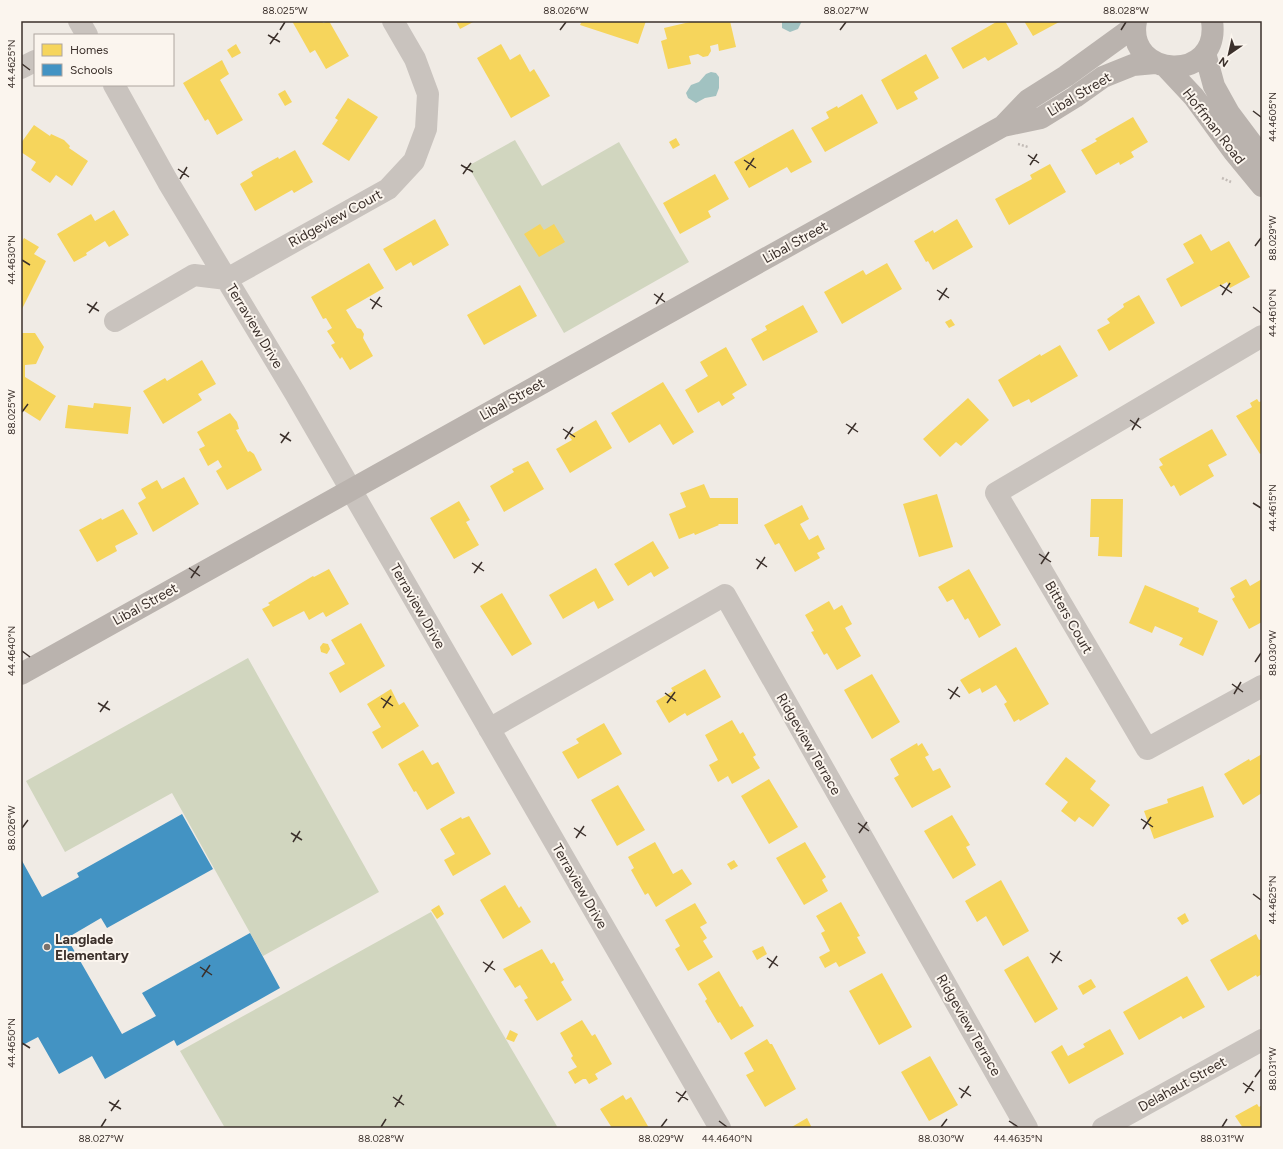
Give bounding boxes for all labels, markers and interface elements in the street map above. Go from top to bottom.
text: 88.025°W [262,4,308,17]
text: 88.026°W [543,4,589,17]
text: 88.027°W [823,4,869,17]
text: 88.028°W [1103,4,1149,17]
legend [34,34,174,86]
north arrow [1209,34,1249,74]
text: 44.4625°N [5,39,18,89]
text: Homes [70,43,109,57]
text: N [1217,54,1231,70]
text: Schools [70,63,113,77]
street label: Libal Street [1044,69,1114,120]
street label: Hoffman Road [1179,85,1248,168]
text: 44.4605°N [1266,92,1279,142]
street label: Ridgeview Court [285,186,385,251]
text: 88.029°W [1266,215,1279,261]
street label: Libal Street [760,218,831,267]
text: 44.4630°N [5,235,18,285]
street label: Terraview Drive [223,281,287,372]
text: 44.4610°N [1266,289,1279,337]
street label: Libal Street [477,375,548,424]
text: 88.025°W [5,389,18,435]
text: 44.4615°N [1266,484,1279,532]
street label: Terraview Drive [386,561,449,652]
street label: Bitters Court [1041,578,1096,656]
street label: Libal Street [110,580,181,629]
text: 44.4640°N [5,626,18,676]
text: 88.030°W [1266,630,1279,676]
street label: Ridgeview Terrace [773,690,845,798]
text: 88.026°W [5,805,18,851]
street label: Terraview Drive [548,841,611,932]
text: 44.4625°N [1266,875,1279,925]
place label: Langlade Elementary [55,931,130,964]
marker: Langlade Elementary [42,942,52,952]
street label: Ridgeview Terrace [933,971,1005,1079]
text: 44.4650°N [5,1018,18,1068]
text: 88.031°W [1266,1047,1279,1091]
street label: Delahaut Street [1135,1053,1229,1116]
text: 88.027°W [78,1132,124,1145]
text: 88.028°W [358,1132,404,1145]
text: 88.029°W [638,1132,684,1145]
text: 44.4640°N [702,1132,752,1145]
text: 88.030°W [918,1132,964,1145]
text: 44.4635°N [994,1132,1043,1145]
text: 88.031°W [1200,1132,1244,1145]

